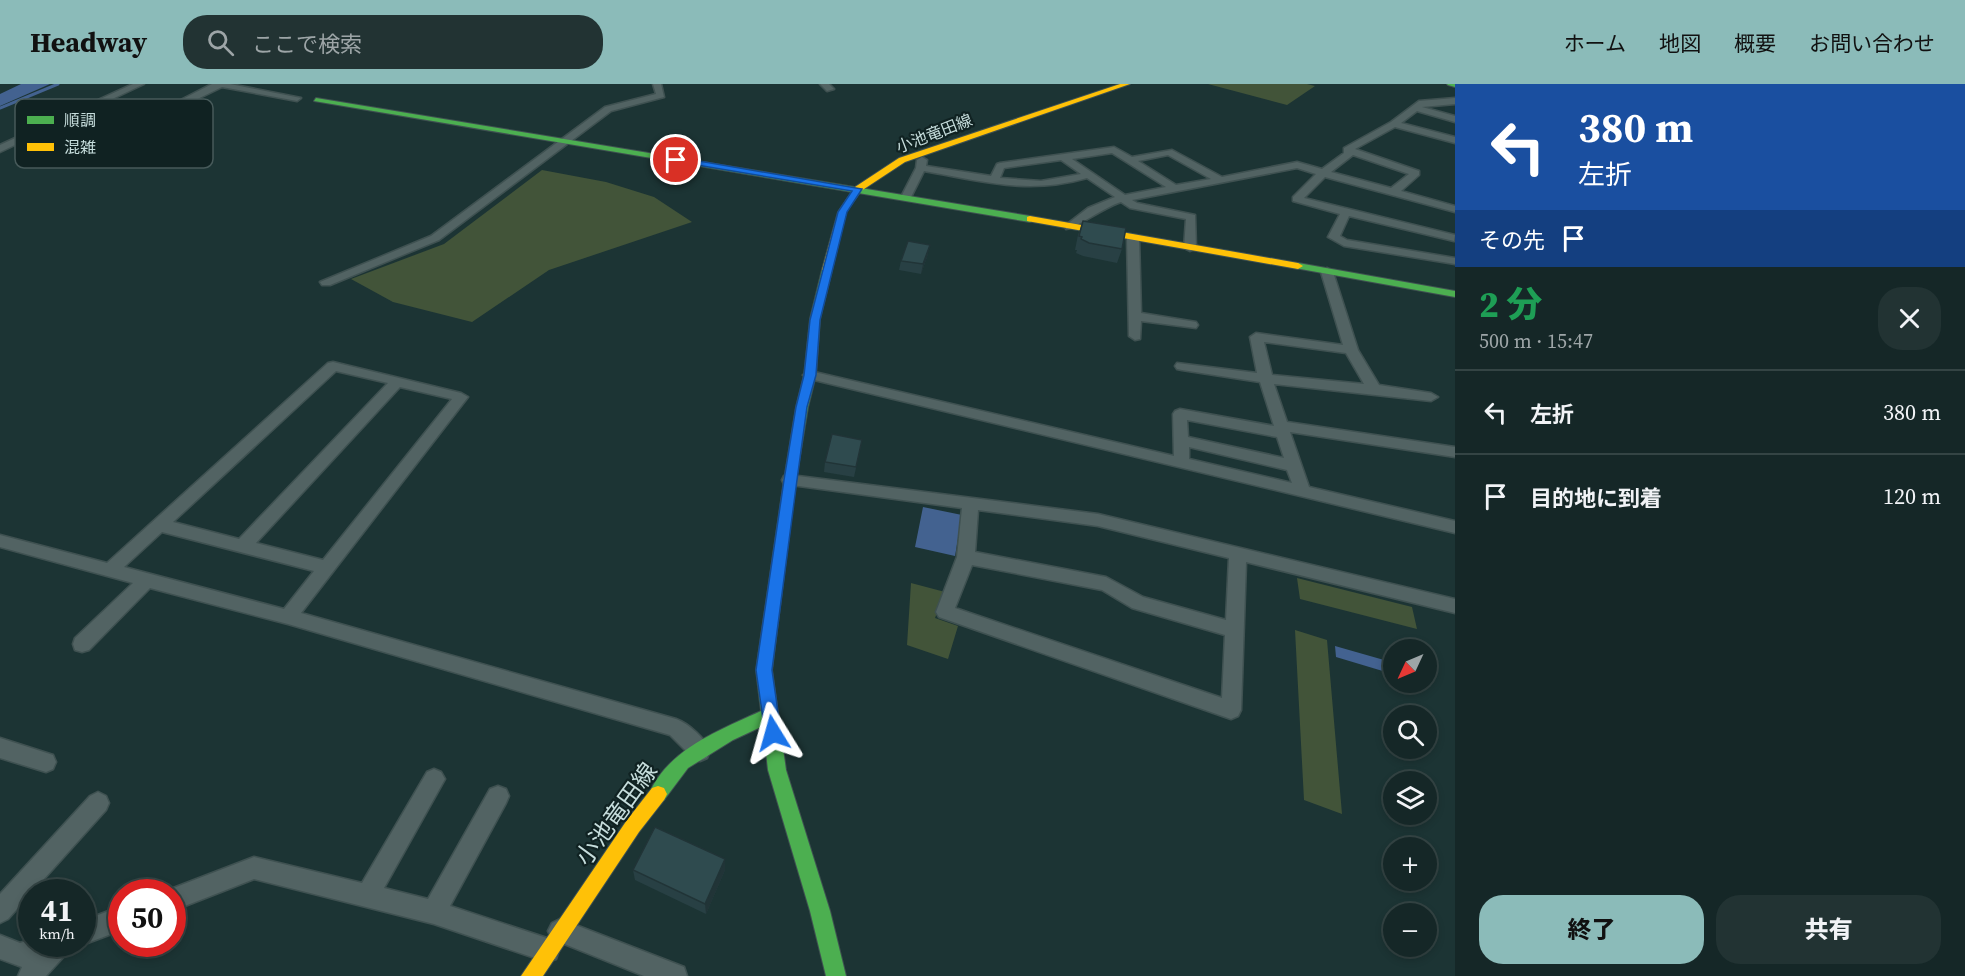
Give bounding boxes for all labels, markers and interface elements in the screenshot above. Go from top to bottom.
search box [183,15,603,69]
text: Headway [30,23,147,61]
icon: search [204,26,237,59]
text: ここで検索 [252,29,362,59]
text: ホーム [1564,29,1626,58]
text: 地図 [1659,29,1701,58]
text: 概要 [1734,29,1776,58]
text: お問い合わせ [1809,29,1935,58]
text: 380 m [1578,98,1693,156]
legend [15,99,213,168]
street label: 小池竜田線 [893,108,975,158]
icon: left [1479,108,1557,186]
text: 順調 [64,109,96,131]
pin [650,134,701,185]
text: 混雑 [64,136,96,158]
icon: arrive [659,143,692,176]
text: 左折 [1578,156,1632,193]
icon: arrive [1557,222,1590,255]
text: その先 [1479,225,1545,255]
text: 2 分 [1479,280,1542,329]
button: close [1878,287,1941,350]
text: 500 m · 15:47 [1479,327,1593,355]
icon: left [1479,396,1512,429]
text: 380 m [1883,397,1941,427]
text: 左折 [1530,399,1574,429]
icon: arrive [1479,480,1512,513]
text: 120 m [1883,481,1941,511]
text: 目的地に到着 [1530,483,1662,513]
north arrow [1383,639,1437,693]
map controls [1383,639,1437,957]
position arrow [741,701,805,765]
button: search [1383,705,1437,759]
street label: 小池竜田線 [567,756,665,872]
button: layers [1383,771,1437,825]
button: + [1383,837,1437,891]
speed limit sign: 50 [108,879,186,957]
text: 41 [41,890,73,931]
button: 終了 [1479,895,1704,964]
button: 共有 [1716,895,1941,964]
button: − [1383,903,1437,957]
text: km/h [39,923,75,944]

